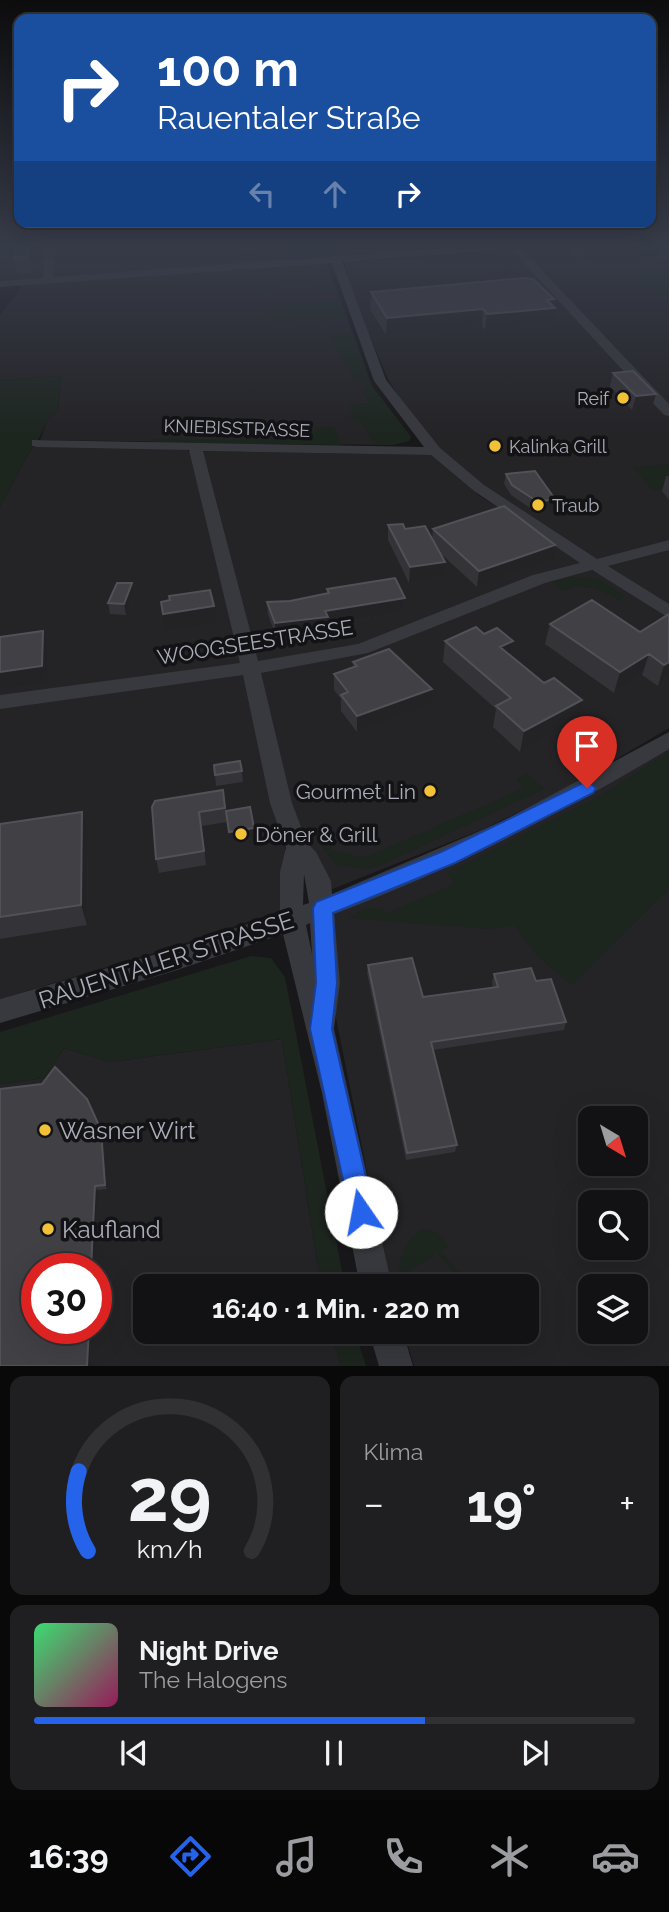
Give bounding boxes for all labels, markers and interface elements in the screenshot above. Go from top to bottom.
text: 100 m [157,40,299,97]
icon: right [42,42,133,133]
text: Rauentaler Straße [157,99,421,136]
icon: left [243,175,281,213]
icon: ahead [316,175,354,213]
icon: right [389,175,427,213]
place label: Reif [577,388,610,409]
marker: Reif [615,390,631,406]
street label: KNIEBISSTRASSE [163,415,311,441]
place label: Kalinka Grill [509,436,607,457]
marker: Kalinka Grill [487,438,503,454]
place label: Traub [552,495,599,516]
marker: Traub [530,497,546,513]
street label: WOOGSEESTRASSE [155,614,355,670]
pin [557,716,617,788]
icon: arrive [568,727,606,765]
place label: Gourmet Lin [296,779,416,804]
marker: Gourmet Lin [422,783,438,799]
place label: Döner & Grill [255,822,377,847]
marker: Döner & Grill [233,826,249,842]
street label: RAUENTALER STRASSE [35,905,297,1015]
north arrow [578,1106,648,1176]
map controls [578,1106,648,1344]
place label: Wasner Wirt [59,1116,196,1145]
marker: Wasner Wirt [37,1122,53,1138]
position arrow [324,1175,398,1249]
button: search [578,1190,648,1260]
place label: Kaufland [62,1215,161,1244]
marker: Kaufland [40,1221,56,1237]
speed limit sign: 30 [21,1253,112,1344]
button: layers [578,1274,648,1344]
text: 16:40 · 1 Min. · 220 m [212,1294,460,1324]
text: Klima [364,1438,423,1465]
text: 29 [128,1454,212,1539]
text: 19° [467,1473,536,1534]
text: − [364,1481,384,1526]
text: + [619,1481,635,1526]
text: km/h [137,1534,203,1564]
text: Night Drive [139,1636,278,1666]
text: The Halogens [139,1666,287,1693]
icon: previous [115,1734,153,1772]
icon: pause [315,1734,353,1772]
icon: next [516,1734,554,1772]
icon: directions [166,1832,215,1881]
icon: music [272,1832,321,1881]
icon: phone [379,1832,428,1881]
icon: climate [485,1832,534,1881]
icon: car [591,1832,640,1881]
text: 16:39 [29,1838,109,1875]

